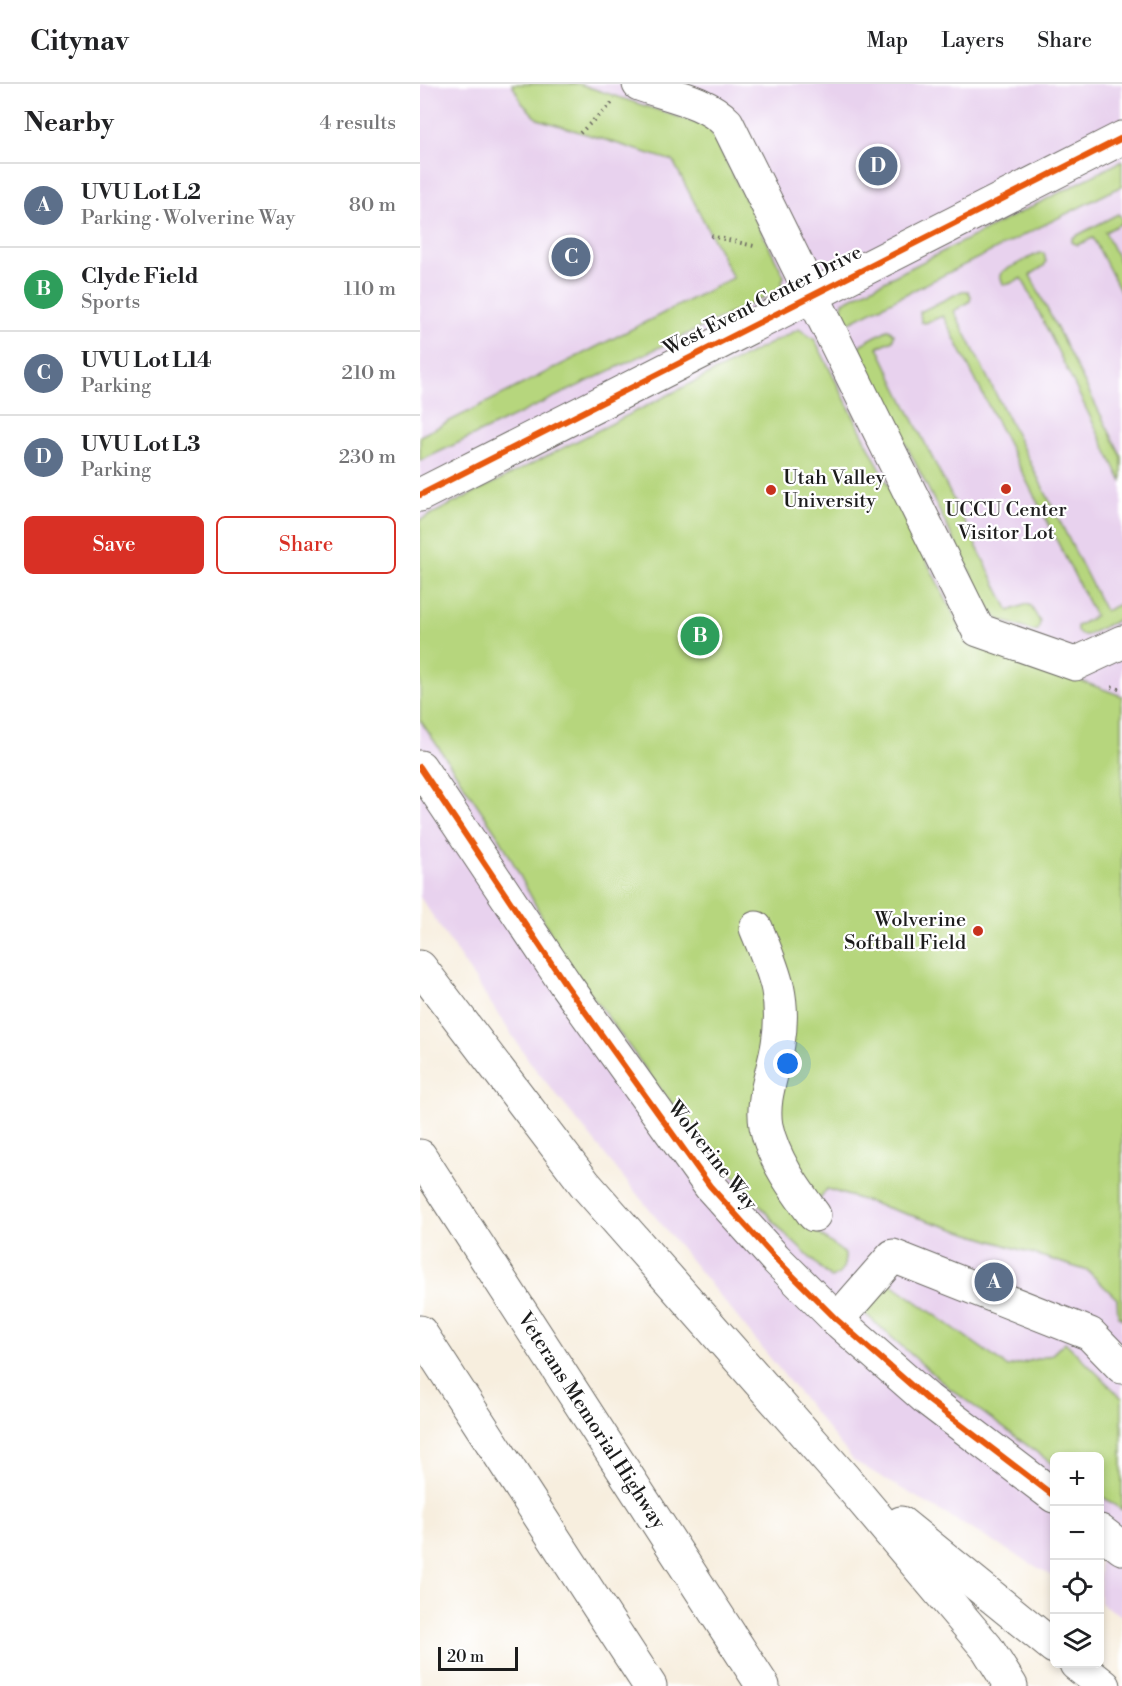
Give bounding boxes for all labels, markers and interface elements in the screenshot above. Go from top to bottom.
text: Citynav [30,24,129,59]
text: Map [867,28,908,54]
text: Layers [941,28,1004,54]
text: Share [1037,28,1092,54]
text: Nearby [24,107,114,139]
text: 4 results [319,111,396,136]
pin: D [858,144,898,188]
text: UVU Lot L2 [81,179,201,206]
text: A [36,193,51,218]
text: 80 m [349,193,396,218]
text: Parking · Wolverine Way [81,206,295,231]
pin: C [552,234,590,279]
street label: West Event Center Drive [659,240,867,362]
text: Clyde Field [81,263,199,290]
text: B [36,277,51,302]
text: 110 m [344,277,396,302]
text: Sports [81,290,140,315]
text: UVU Lot L14 [81,347,212,374]
text: C [36,361,51,386]
text: 210 m [341,361,396,386]
text: Parking [81,374,151,399]
text: UVU Lot L3 [81,431,201,458]
text: D [36,445,51,470]
text: 230 m [339,445,396,470]
text: Parking [81,458,151,483]
place label: Utah Valley University [783,466,886,514]
marker: UCCU Center Visitor Lot [999,482,1013,496]
marker: Utah Valley University [764,483,778,497]
place label: UCCU Center Visitor Lot [945,498,1067,546]
button: Save [24,516,204,574]
button: Share [216,516,396,574]
pin: B [680,614,720,658]
place label: Wolverine Softball Field [844,908,967,956]
marker: Wolverine Softball Field [971,924,985,938]
your location [773,1049,802,1078]
street label: Wolverine Way [661,1095,763,1216]
pin: A [974,1260,1014,1304]
street label: Veterans Memorial Highway [511,1307,671,1535]
map controls [1050,1452,1104,1668]
button: + [1050,1452,1104,1506]
button: − [1050,1506,1104,1560]
button: locate [1050,1560,1104,1614]
button: layers [1050,1614,1104,1668]
scale bar [438,1644,518,1672]
text: 20 m [447,1647,484,1667]

